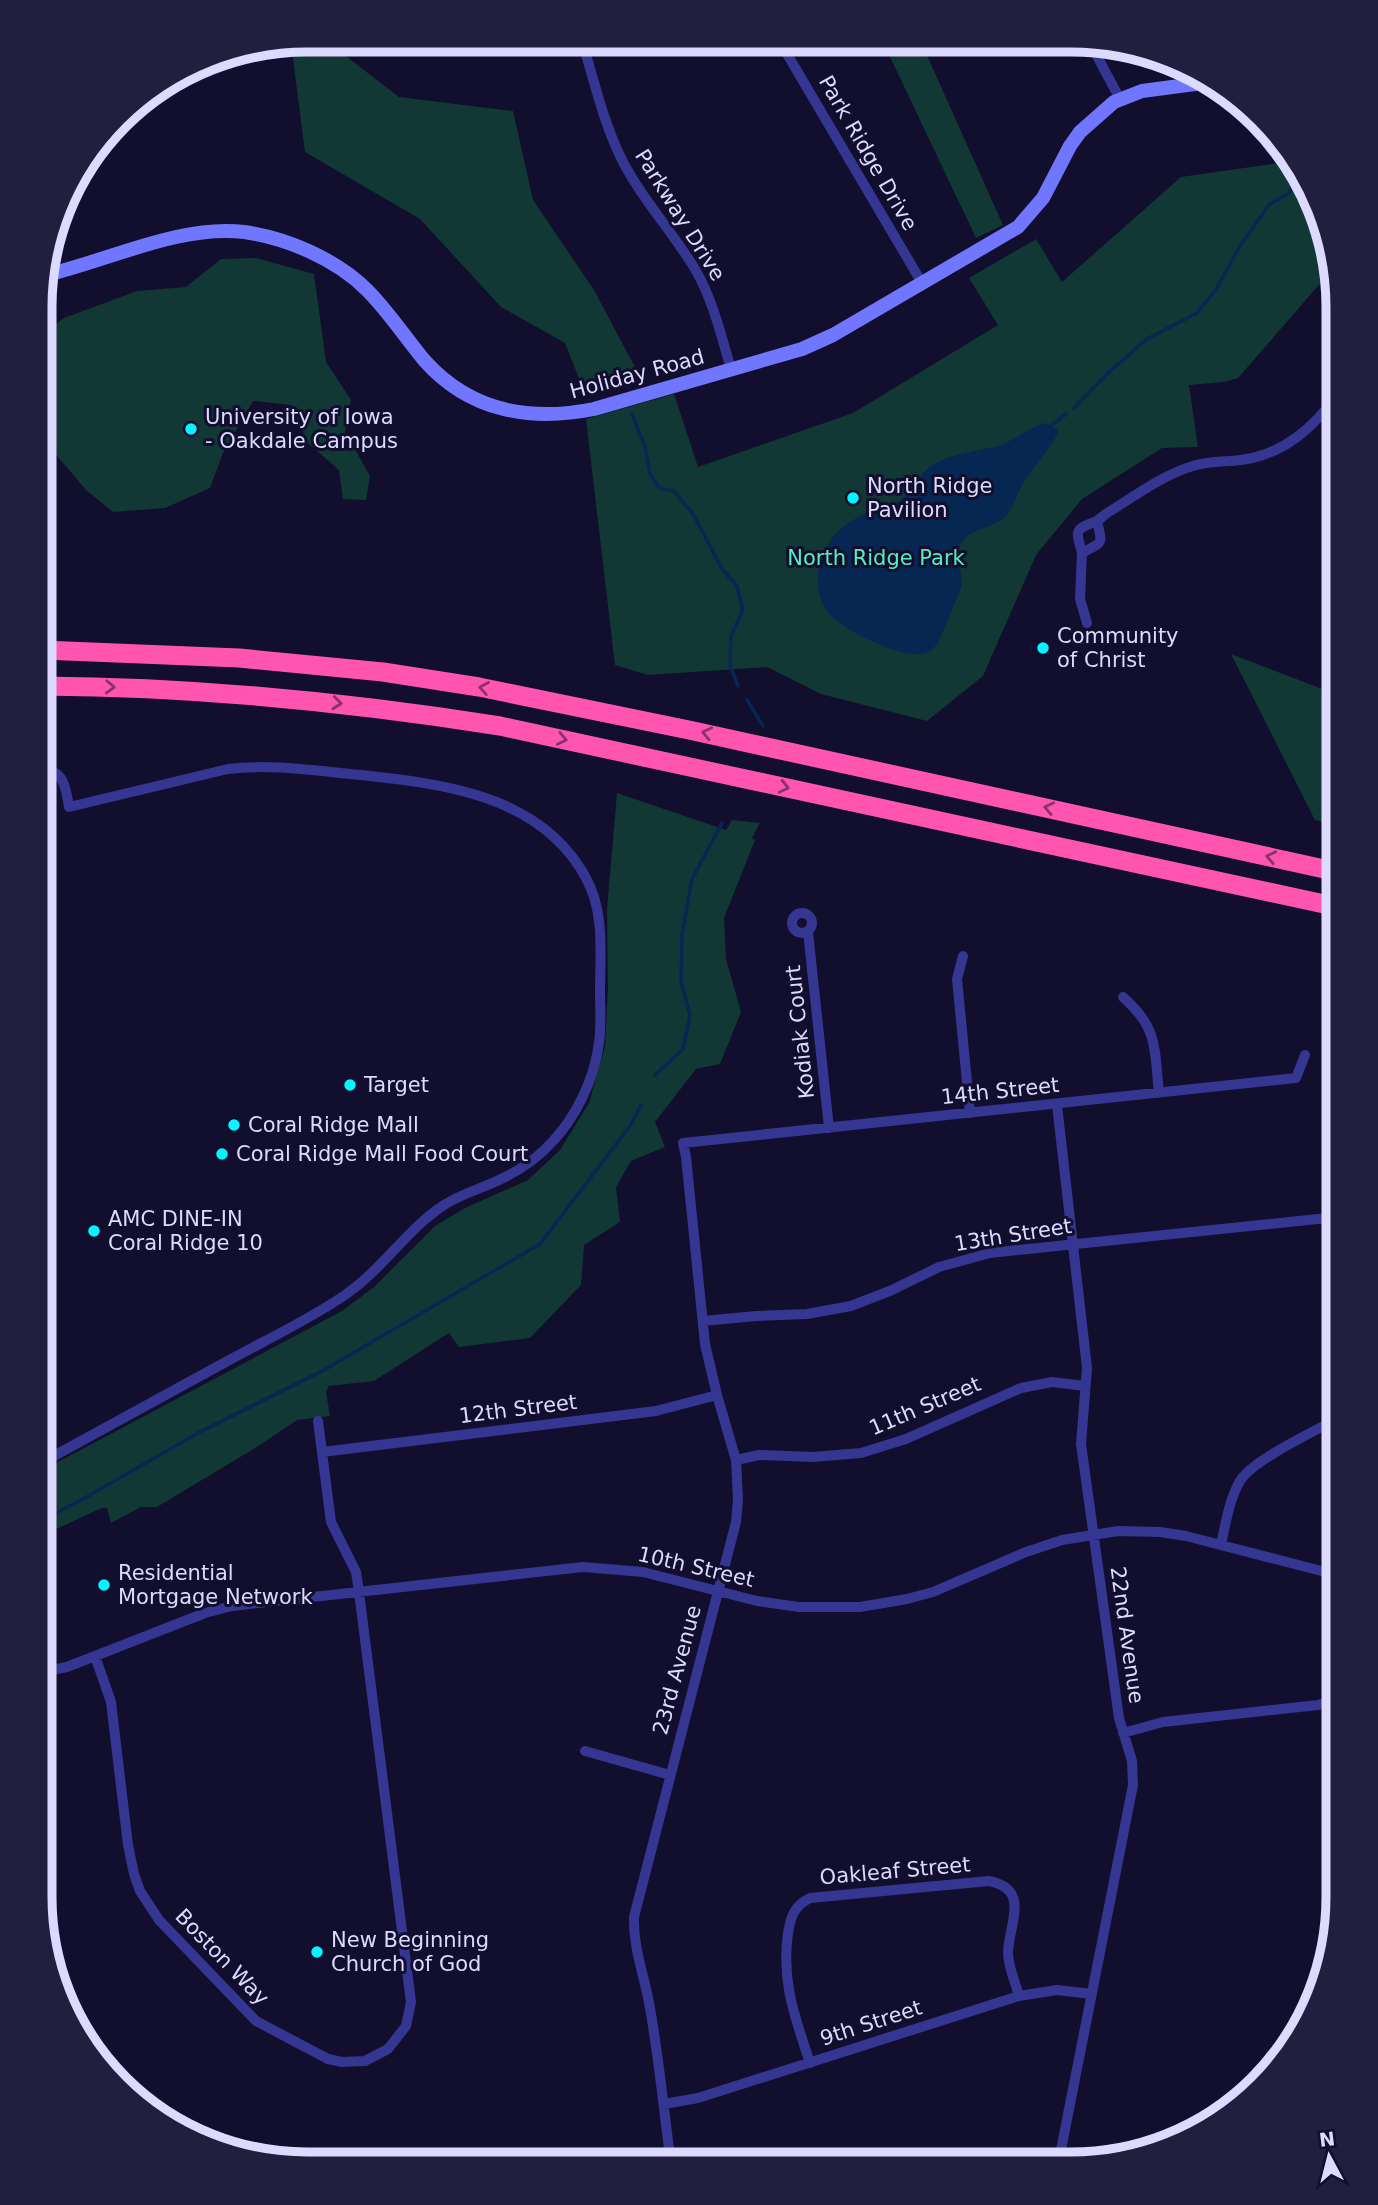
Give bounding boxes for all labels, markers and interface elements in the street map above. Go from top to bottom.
street label: Park Ridge Drive [814,71,922,235]
street label: Parkway Drive [630,145,730,285]
street label: Holiday Road [567,345,707,403]
place label: University of Iowa - Oakdale Campus [205,405,398,453]
marker: University of Iowa - Oakdale Campus [183,421,199,437]
place label: North Ridge Pavilion [867,474,992,522]
marker: North Ridge Pavilion [845,490,861,506]
park label: North Ridge Park [787,546,966,570]
place label: Community of Christ [1057,624,1179,672]
marker: Community of Christ [1035,640,1051,656]
one-way arrow [105,679,116,694]
one-way arrow [478,682,490,697]
one-way arrow [332,695,343,710]
one-way arrow [701,727,713,742]
one-way arrow [556,731,568,746]
one-way arrow [778,778,790,793]
one-way arrow [1043,802,1055,816]
one-way arrow [1265,851,1277,865]
street label: Kodiak Court [781,964,819,1100]
place label: Target [363,1073,429,1097]
street label: 14th Street [940,1073,1060,1109]
marker: Target [342,1077,358,1093]
place label: Coral Ridge Mall [248,1113,419,1137]
marker: Coral Ridge Mall [226,1117,242,1133]
place label: Coral Ridge Mall Food Court [236,1142,528,1166]
marker: Coral Ridge Mall Food Court [214,1146,230,1162]
place label: AMC DINE-IN Coral Ridge 10 [108,1207,263,1255]
street label: 13th Street [952,1214,1074,1256]
marker: AMC DINE-IN Coral Ridge 10 [86,1223,102,1239]
street label: 11th Street [866,1372,984,1440]
street label: 12th Street [458,1390,578,1428]
street label: 10th Street [635,1542,757,1592]
place label: Residential Mortgage Network [118,1561,313,1609]
street label: 22nd Avenue [1106,1565,1148,1705]
marker: Residential Mortgage Network [96,1577,112,1593]
street label: 23rd Avenue [648,1603,706,1737]
street label: Oakleaf Street [819,1852,971,1890]
street label: Boston Way [170,1904,274,2010]
place label: New Beginning Church of God [331,1928,489,1976]
marker: New Beginning Church of God [309,1944,325,1960]
street label: 9th Street [817,1995,925,2051]
north arrow [1294,2121,1364,2191]
text: N [1318,2127,1336,2151]

